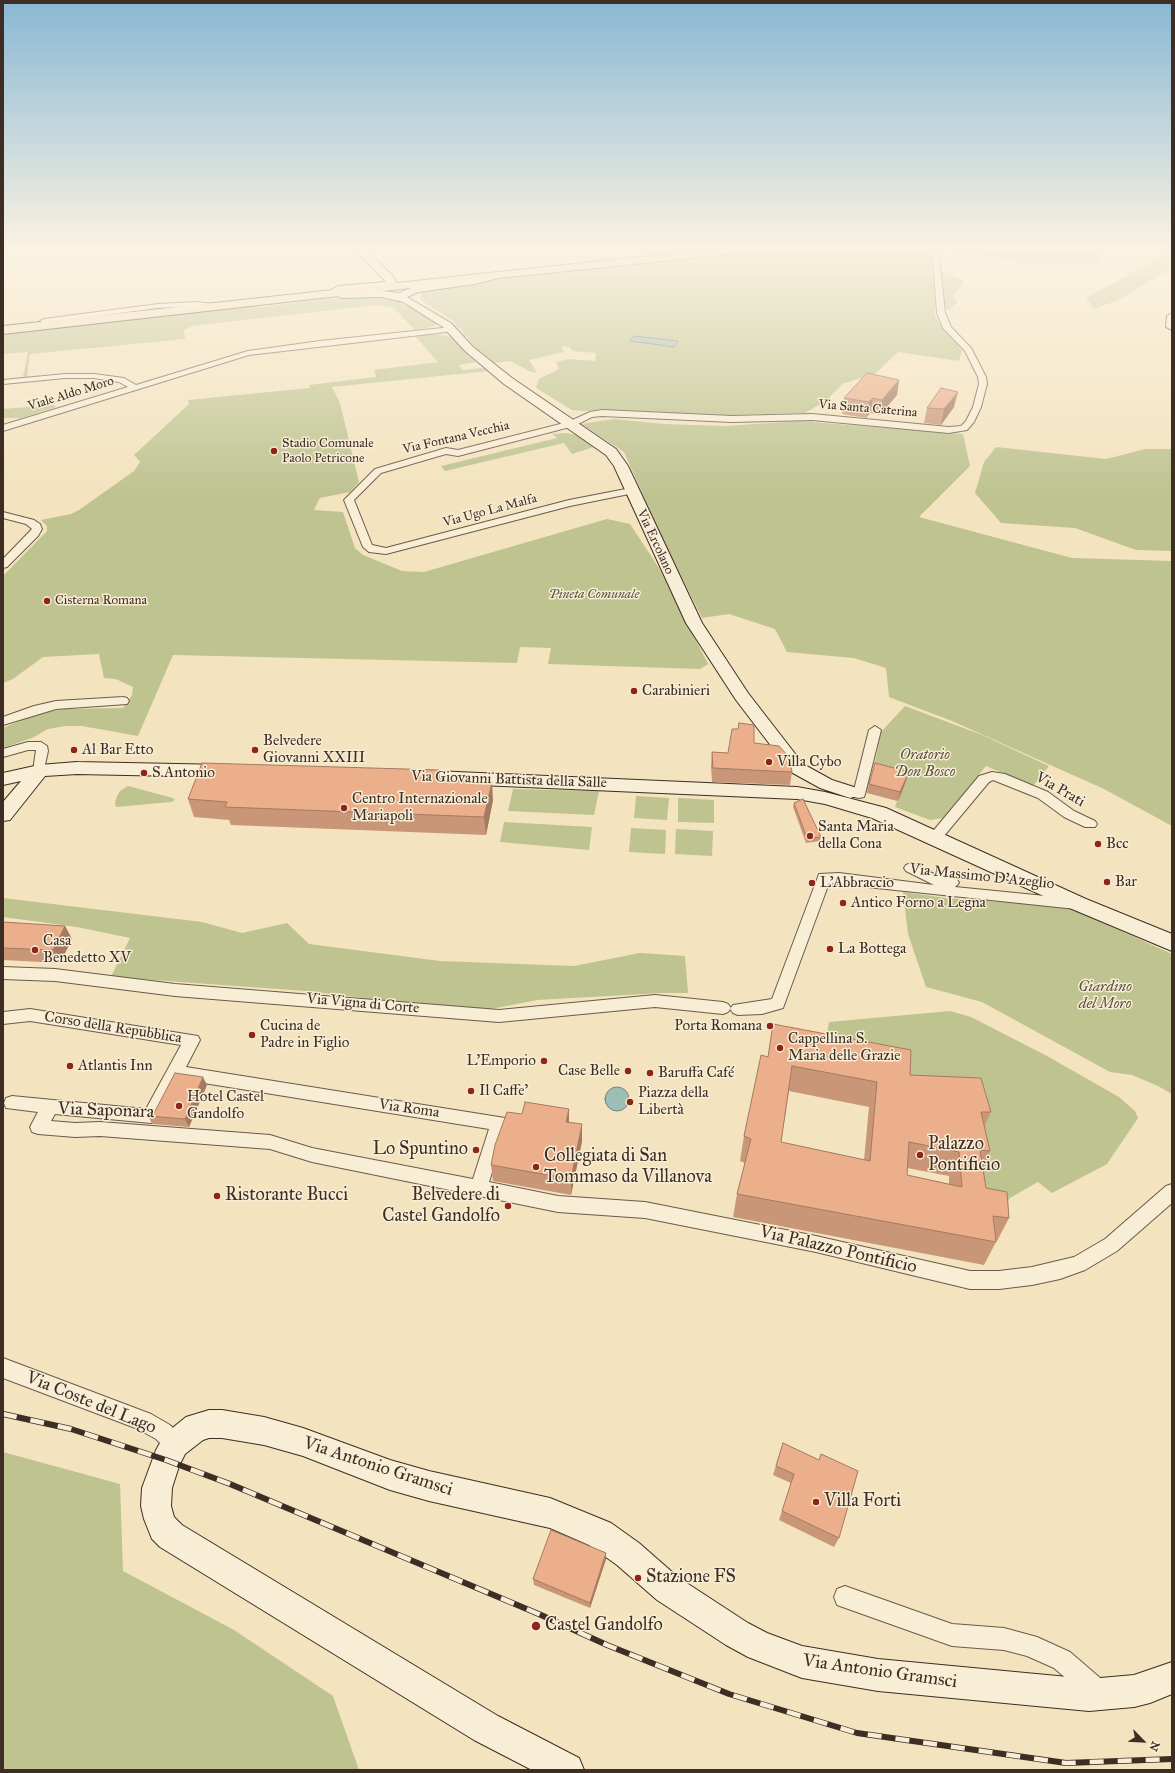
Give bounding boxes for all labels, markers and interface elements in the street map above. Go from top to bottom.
street label: Viale Aldo Moro [26,373,116,415]
street label: Via Santa Caterina [818,397,918,421]
street label: Via Fontana Vecchia [401,418,511,458]
place label: Stadio Comunale Paolo Petricone [282,436,374,467]
marker: Stadio Comunale Paolo Petricone [269,446,279,456]
street label: Via Ugo La Malfa [441,491,539,531]
street label: Via Ercolano [633,507,677,577]
park label: Pineta Comunale [549,587,639,603]
place label: Cisterna Romana [55,593,147,609]
marker: Cisterna Romana [42,596,52,606]
place label: Carabinieri [642,682,710,700]
marker: Carabinieri [629,686,639,696]
place label: Belvedere Giovanni XXIII [263,732,365,767]
place label: Al Bar Etto [82,741,154,759]
marker: Al Bar Etto [69,745,79,755]
marker: Belvedere Giovanni XXIII [250,745,260,755]
park label: Oratorio Don Bosco [895,746,955,781]
place label: Villa Cybo [777,753,841,771]
marker: Villa Cybo [764,757,774,767]
place label: S.Antonio [152,764,215,782]
marker: S.Antonio [139,768,149,778]
street label: Via Giovanni Battista della Salle [411,768,607,792]
street label: Via Prati [1032,769,1088,811]
place label: Centro Internazionale Mariapoli [352,790,488,825]
marker: Centro Internazionale Mariapoli [339,803,349,813]
place label: Santa Maria della Cona [818,818,894,853]
marker: Santa Maria della Cona [805,831,815,841]
place label: Bcc [1106,835,1129,853]
marker: Bcc [1093,839,1103,849]
street label: Via Massimo D'Azeglio [909,860,1055,894]
place label: Bar [1115,873,1137,891]
place label: L’Abbraccio [820,874,894,892]
marker: Bar [1102,877,1112,887]
marker: L’Abbraccio [807,878,817,888]
place label: Antico Forno a Legna [851,894,986,912]
marker: Antico Forno a Legna [838,898,848,908]
place label: Casa Benedetto XV [43,932,131,967]
place label: La Bottega [838,940,906,958]
marker: La Bottega [825,944,835,954]
marker: Casa Benedetto XV [30,945,40,955]
park label: Giardino del Moro [1078,978,1132,1013]
street label: Via Vigna di Corte [306,990,420,1018]
street label: Corso della Repubblica [43,1008,183,1048]
place label: Cucina de Padre in Figlio [260,1017,349,1052]
place label: Porta Romana [674,1017,762,1035]
marker: Porta Romana [765,1021,775,1031]
marker: Cucina de Padre in Figlio [247,1030,257,1040]
place label: Cappellina S. Maria delle Grazie [788,1030,901,1065]
marker: Cappellina S. Maria delle Grazie [775,1043,785,1053]
place label: L'Emporio [467,1052,536,1070]
marker: L'Emporio [539,1056,549,1066]
place label: Atlantis Inn [78,1057,153,1075]
marker: Atlantis Inn [65,1061,75,1071]
place label: Case Belle [558,1062,620,1080]
place label: Baruffa Café [658,1064,734,1082]
marker: Case Belle [623,1066,633,1076]
marker: Baruffa Café [645,1068,655,1078]
place label: Il Caffe' [479,1082,528,1100]
place label: Piazza della Libertà [638,1084,709,1119]
marker: Il Caffe' [466,1086,476,1096]
place label: Hotel Castel Gandolfo [187,1088,264,1123]
street label: Via Roma [377,1096,441,1122]
marker: Piazza della Libertà [625,1097,635,1107]
street label: Via Saponara [57,1099,155,1123]
marker: Hotel Castel Gandolfo [174,1101,184,1111]
place label: Palazzo Pontificio [928,1134,1000,1176]
place label: Lo Spuntino [373,1139,468,1161]
marker: Lo Spuntino [471,1145,481,1155]
place label: Collegiata di San Tommaso da Villanova [544,1146,712,1188]
marker: Palazzo Pontificio [915,1150,925,1160]
marker: Collegiata di San Tommaso da Villanova [531,1162,541,1172]
place label: Ristorante Bucci [225,1185,348,1207]
place label: Belvedere di Castel Gandolfo [382,1185,500,1228]
marker: Ristorante Bucci [212,1191,222,1201]
marker: Belvedere di Castel Gandolfo [503,1201,513,1211]
street label: Via Palazzo Pontificio [757,1221,919,1279]
street label: Via Coste del Lago [23,1367,159,1439]
street label: Via Antonio Gramsci [301,1433,455,1501]
place label: Villa Forti [824,1491,901,1513]
marker: Villa Forti [811,1497,821,1507]
place label: Stazione FS [646,1567,736,1589]
marker: Stazione FS [633,1573,643,1583]
place label: Castel Gandolfo [545,1615,663,1637]
marker: Castel Gandolfo [530,1620,542,1632]
street label: Via Antonio Gramsci [801,1650,959,1694]
north arrow [1123,1721,1163,1761]
text: N [1147,1739,1162,1753]

